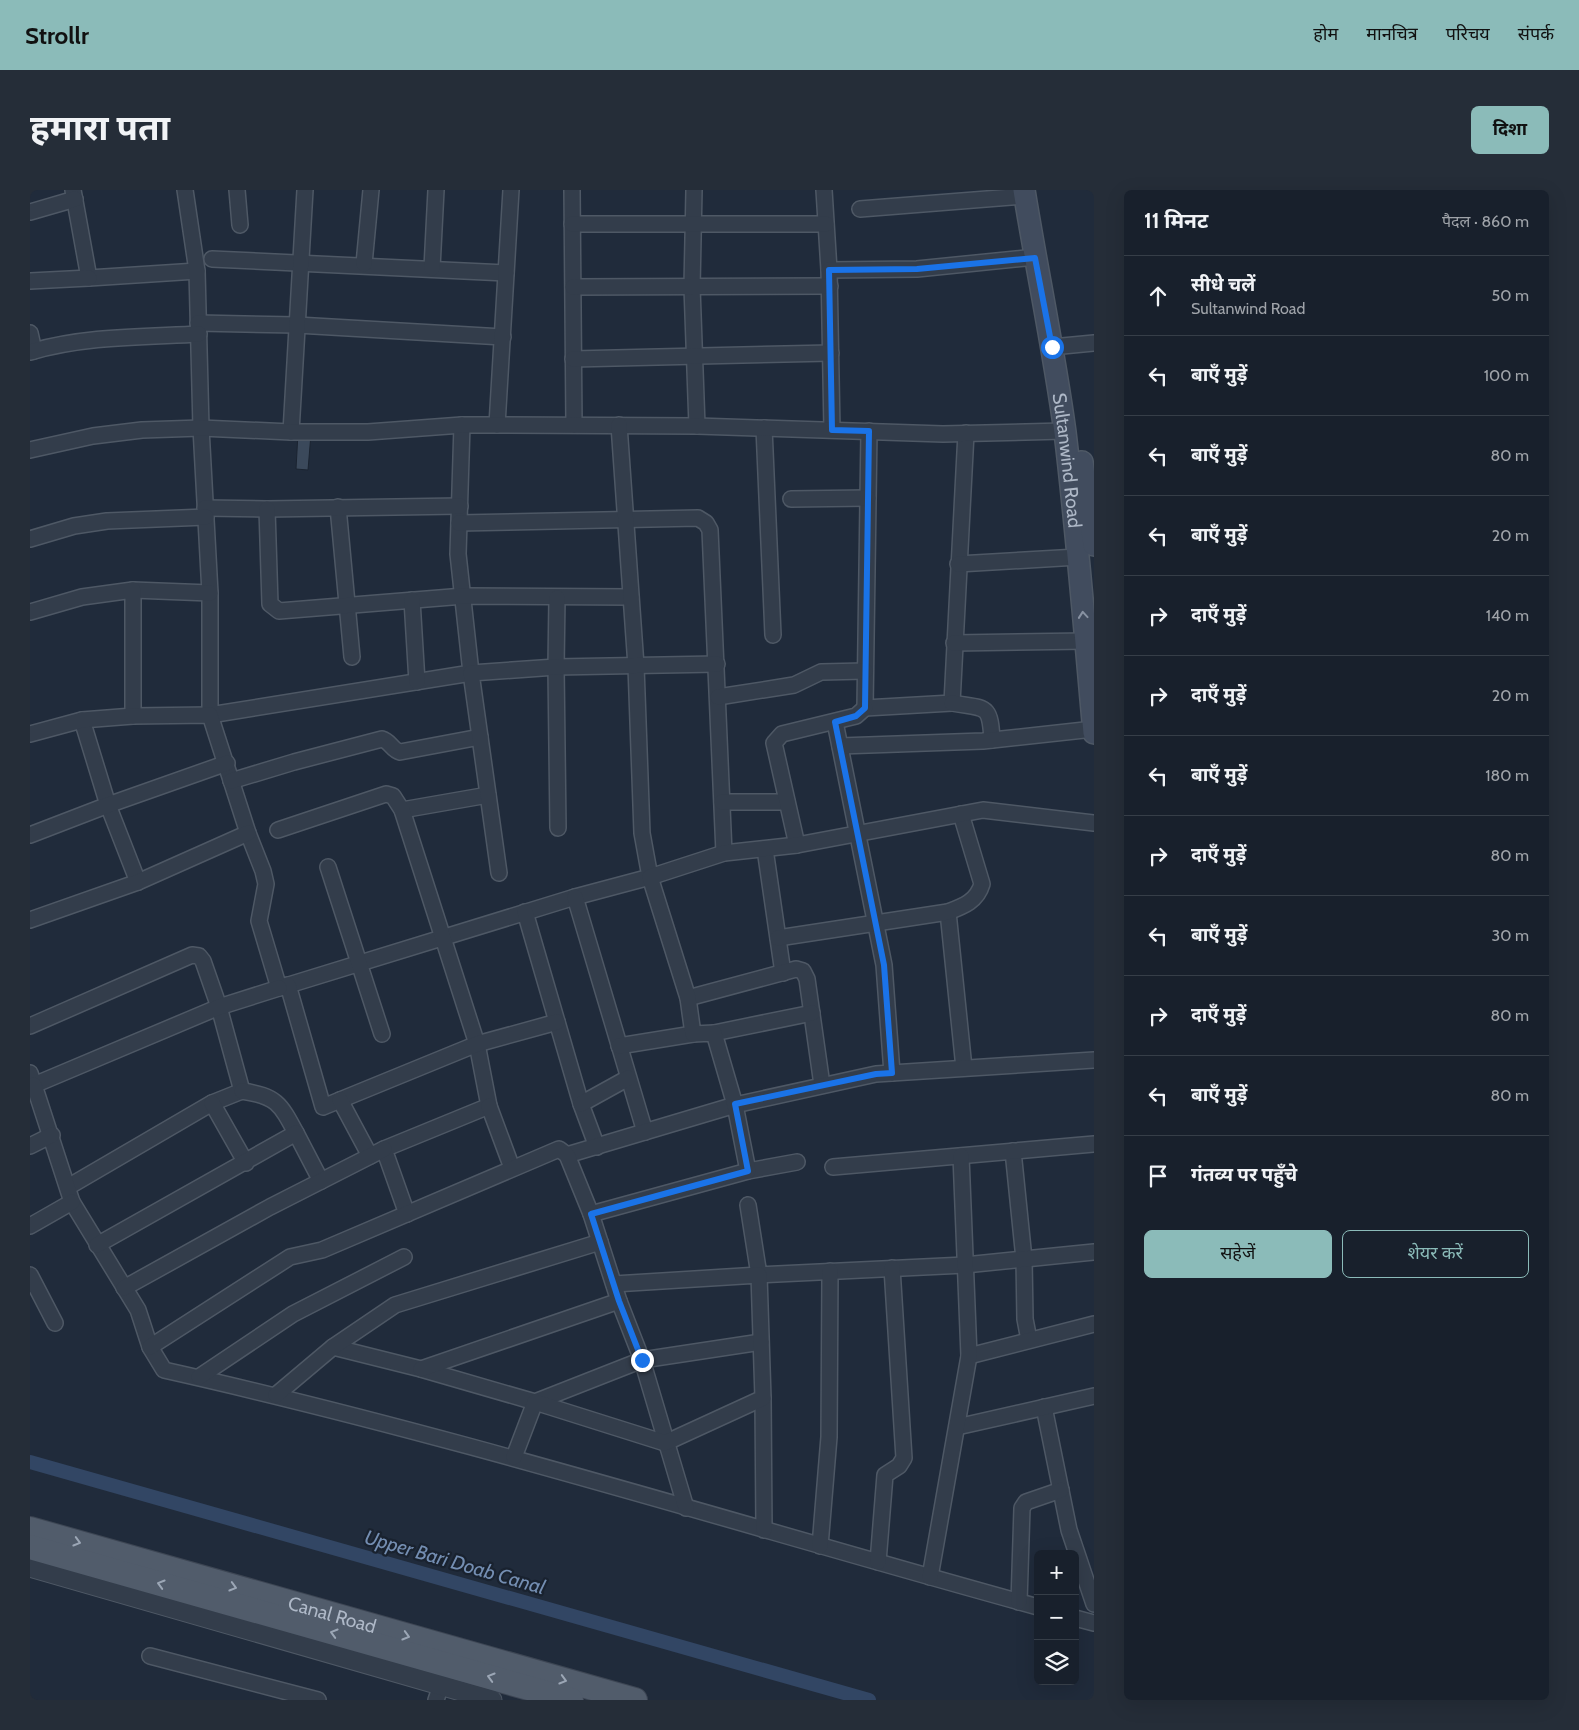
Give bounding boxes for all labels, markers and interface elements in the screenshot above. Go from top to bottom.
text: Strollr [25,21,89,50]
text: होम [1313,23,1338,45]
text: मानचित्र [1366,23,1418,45]
text: परिचय [1446,23,1490,45]
text: संपर्क [1518,23,1554,45]
text: हमारा पता [30,106,170,149]
button: दिशा [1471,106,1549,154]
text: 11 मिनट [1144,208,1208,233]
text: पैदल · 860 m [1442,212,1529,231]
text: सीधे चलें [1191,273,1255,296]
icon: ahead [1144,282,1172,310]
text: 50 m [1492,286,1529,305]
text: Sultanwind Road [1191,299,1305,318]
route start [1041,336,1064,359]
icon: left [1144,362,1172,390]
text: बाएँ मुड़ें [1191,363,1247,386]
text: 100 m [1484,366,1529,385]
street label: Sultanwind Road [1047,391,1086,529]
icon: left [1144,442,1172,470]
text: बाएँ मुड़ें [1191,443,1247,466]
text: 80 m [1491,446,1529,465]
icon: left [1144,522,1172,550]
text: बाएँ मुड़ें [1191,523,1247,546]
text: 20 m [1492,526,1529,545]
icon: right [1144,602,1172,630]
text: दाएँ मुड़ें [1191,603,1246,626]
text: 140 m [1486,606,1529,625]
one-way arrow [1078,611,1089,619]
icon: right [1144,682,1172,710]
text: दाएँ मुड़ें [1191,683,1246,706]
text: 20 m [1492,686,1529,705]
icon: left [1144,762,1172,790]
text: बाएँ मुड़ें [1191,763,1247,786]
text: 180 m [1485,766,1529,785]
icon: right [1144,842,1172,870]
text: दाएँ मुड़ें [1191,843,1246,866]
text: 80 m [1491,846,1529,865]
icon: left [1144,922,1172,950]
text: बाएँ मुड़ें [1191,923,1247,946]
text: 30 m [1492,926,1529,945]
icon: right [1144,1002,1172,1030]
text: दाएँ मुड़ें [1191,1003,1246,1026]
text: 80 m [1491,1006,1529,1025]
icon: left [1144,1082,1172,1110]
text: बाएँ मुड़ें [1191,1083,1247,1106]
text: 80 m [1491,1086,1529,1105]
icon: arrive [1144,1162,1172,1190]
text: गंतव्य पर पहुँचे [1191,1163,1297,1186]
button: सहेजें [1144,1230,1332,1278]
button: शेयर करें [1342,1230,1529,1278]
route end [631,1349,654,1372]
water label: Upper Bari Doab Canal [362,1525,548,1599]
one-way arrow [72,1536,81,1547]
map controls [1034,1550,1079,1685]
button: + [1034,1550,1079,1595]
one-way arrow [157,1579,166,1590]
one-way arrow [229,1581,237,1591]
street label: Canal Road [285,1591,379,1638]
button: − [1034,1595,1079,1640]
one-way arrow [331,1629,339,1639]
one-way arrow [402,1630,410,1640]
button: layers [1034,1640,1079,1685]
one-way arrow [487,1673,495,1683]
one-way arrow [558,1674,566,1684]

